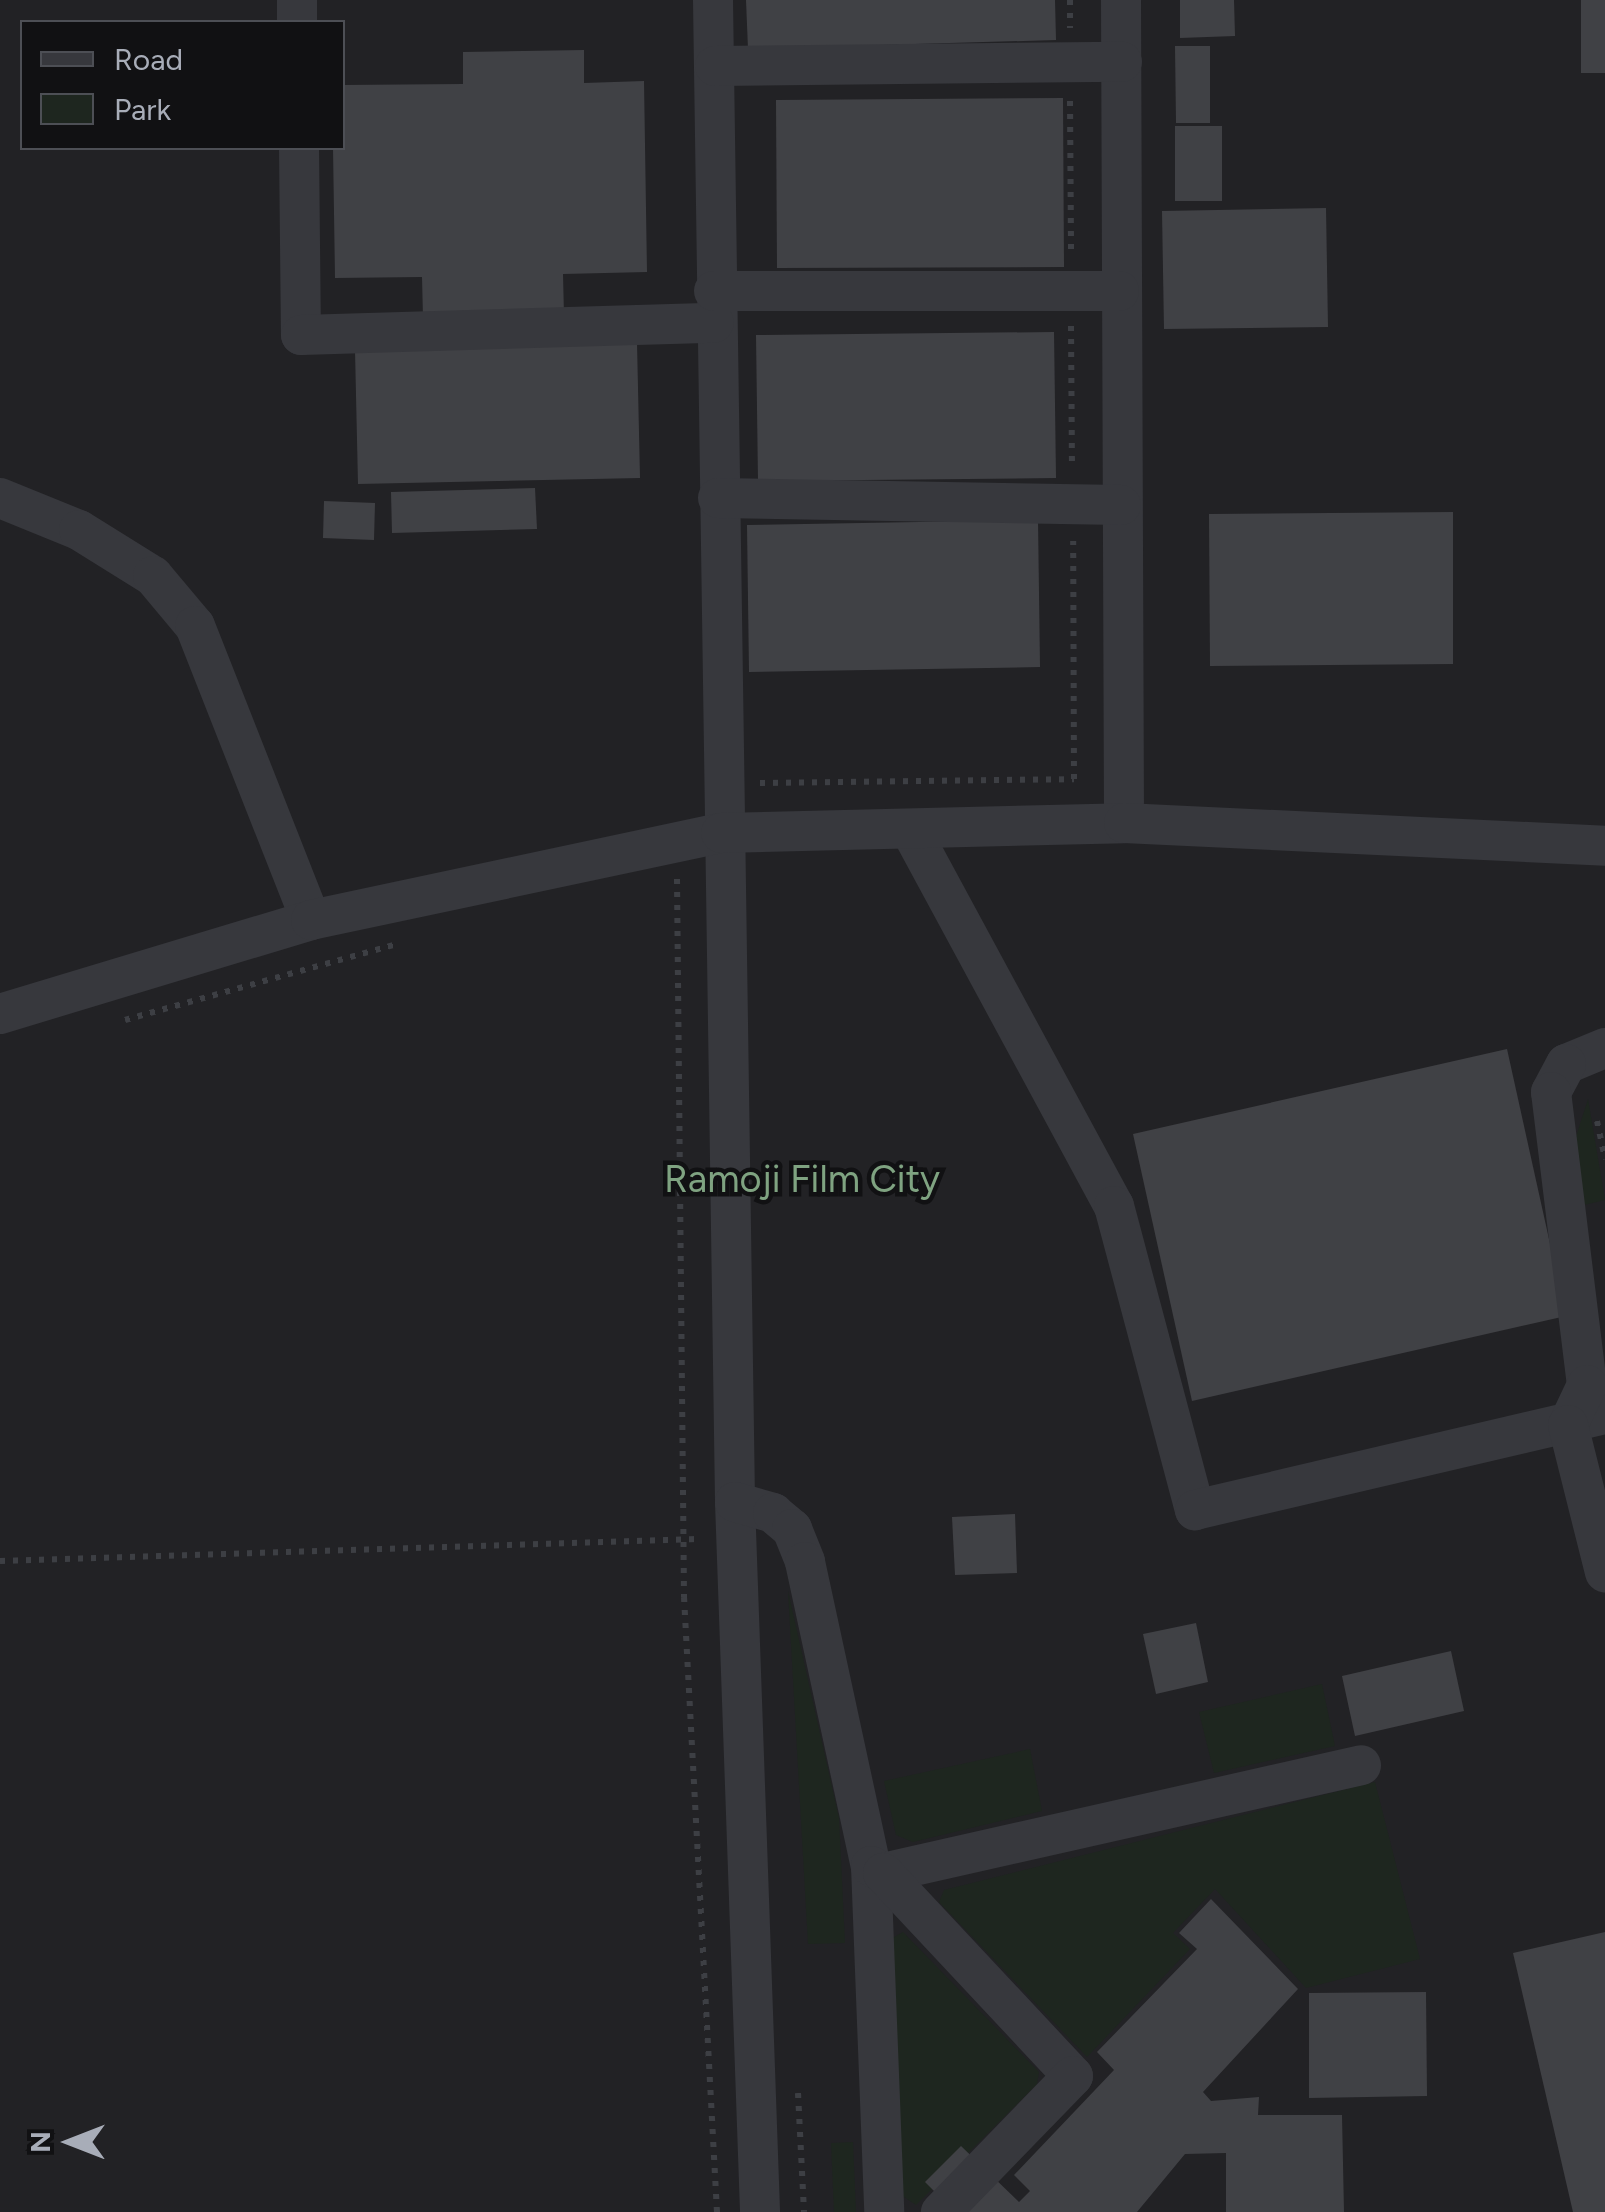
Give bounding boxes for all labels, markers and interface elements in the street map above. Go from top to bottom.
legend [20,20,345,150]
text: Road [114,41,183,78]
text: Park [114,91,171,128]
park label: Ramoji Film City [664,1157,940,1203]
north arrow [20,2092,120,2192]
text: N [23,2131,57,2153]

